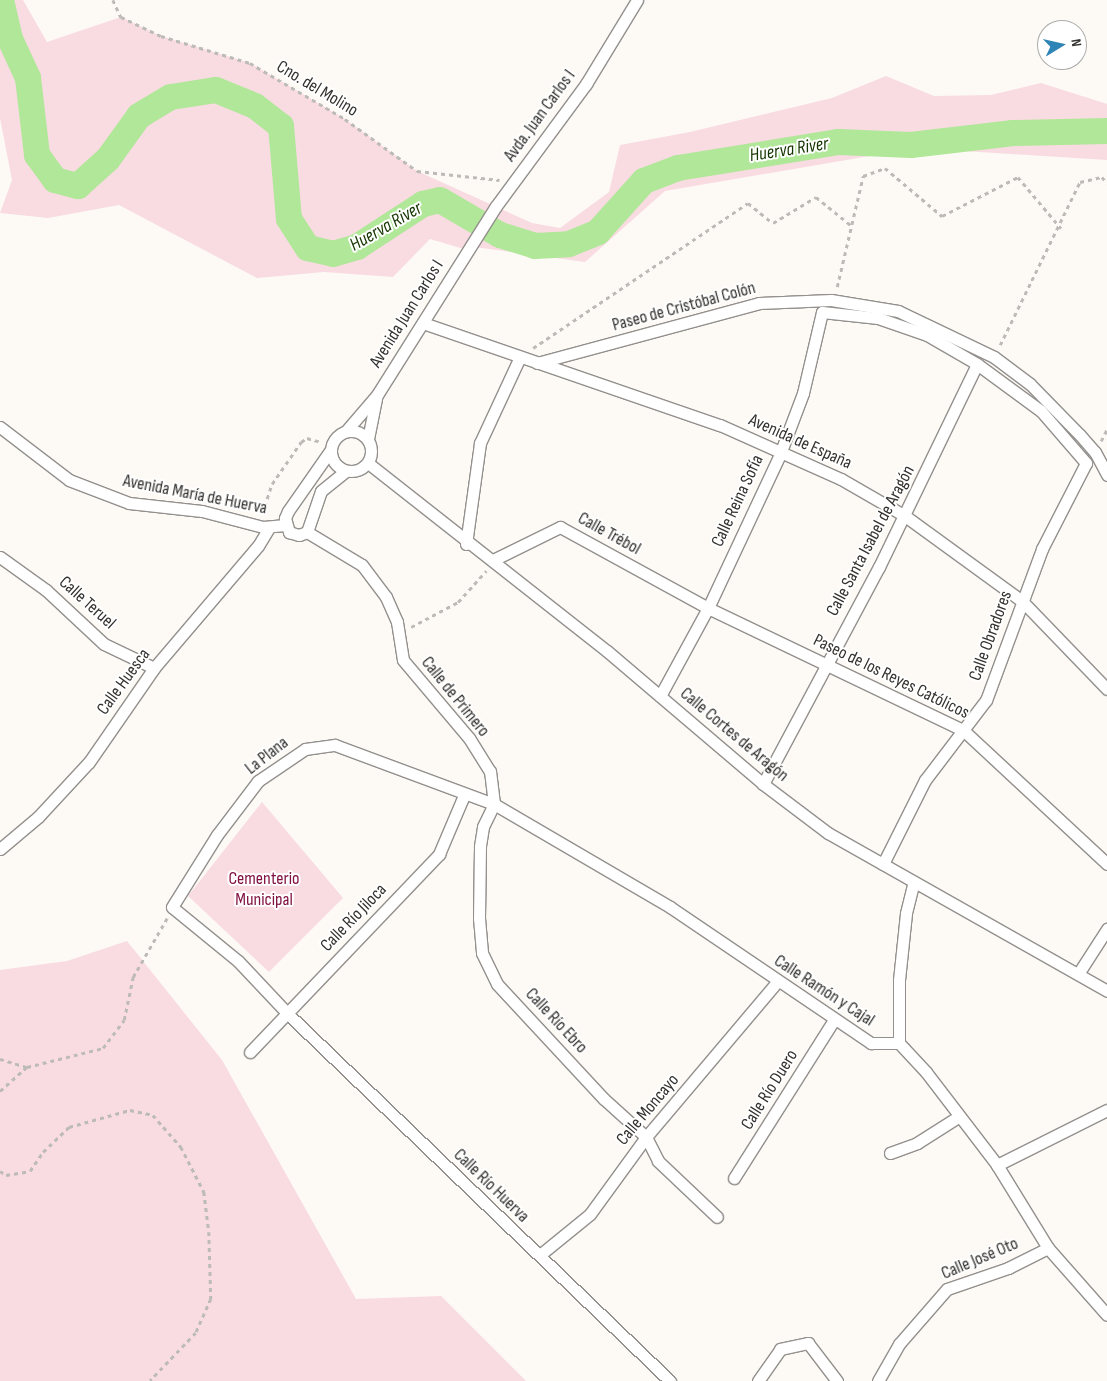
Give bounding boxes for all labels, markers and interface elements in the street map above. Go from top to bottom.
north arrow [1037,20,1087,70]
text: N [1067,38,1085,48]
street label: Cno. del Molino [272,56,362,122]
street label: Avda. Juan Carlos I [500,66,580,166]
water label: Huerva River [748,133,830,167]
water label: Huerva River [346,197,426,257]
street label: Avenida Juan Carlos I [365,256,449,372]
street label: Paseo de Cristóbal Colón [610,277,758,337]
street label: Avenida de España [745,410,855,474]
street label: Calle Reina Sofía [707,452,769,550]
street label: Calle Santa Isabel de Aragón [822,462,920,620]
street label: Avenida María de Huerva [121,470,269,520]
street label: Calle Trébol [574,508,644,560]
street label: Calle Teruel [54,572,120,634]
street label: Calle Obradores [965,588,1017,684]
street label: Paseo de los Reyes Católicos [809,630,973,724]
street label: Calle Huesca [93,645,155,719]
street label: Calle de Primero [416,653,494,741]
street label: Calle Cortes de Aragón [675,683,793,787]
street label: La Plana [241,732,293,780]
park label: Cementerio Municipal [229,869,299,912]
street label: Calle Río Jiloca [316,880,392,956]
street label: Calle Ramón y Cajal [770,951,878,1031]
street label: Calle Río Ebro [520,984,592,1058]
street label: Calle Río Duero [737,1046,803,1134]
street label: Calle Moncayo [612,1070,684,1150]
street label: Calle Río Huerva [449,1145,533,1227]
street label: Calle José Oto [938,1233,1022,1285]

